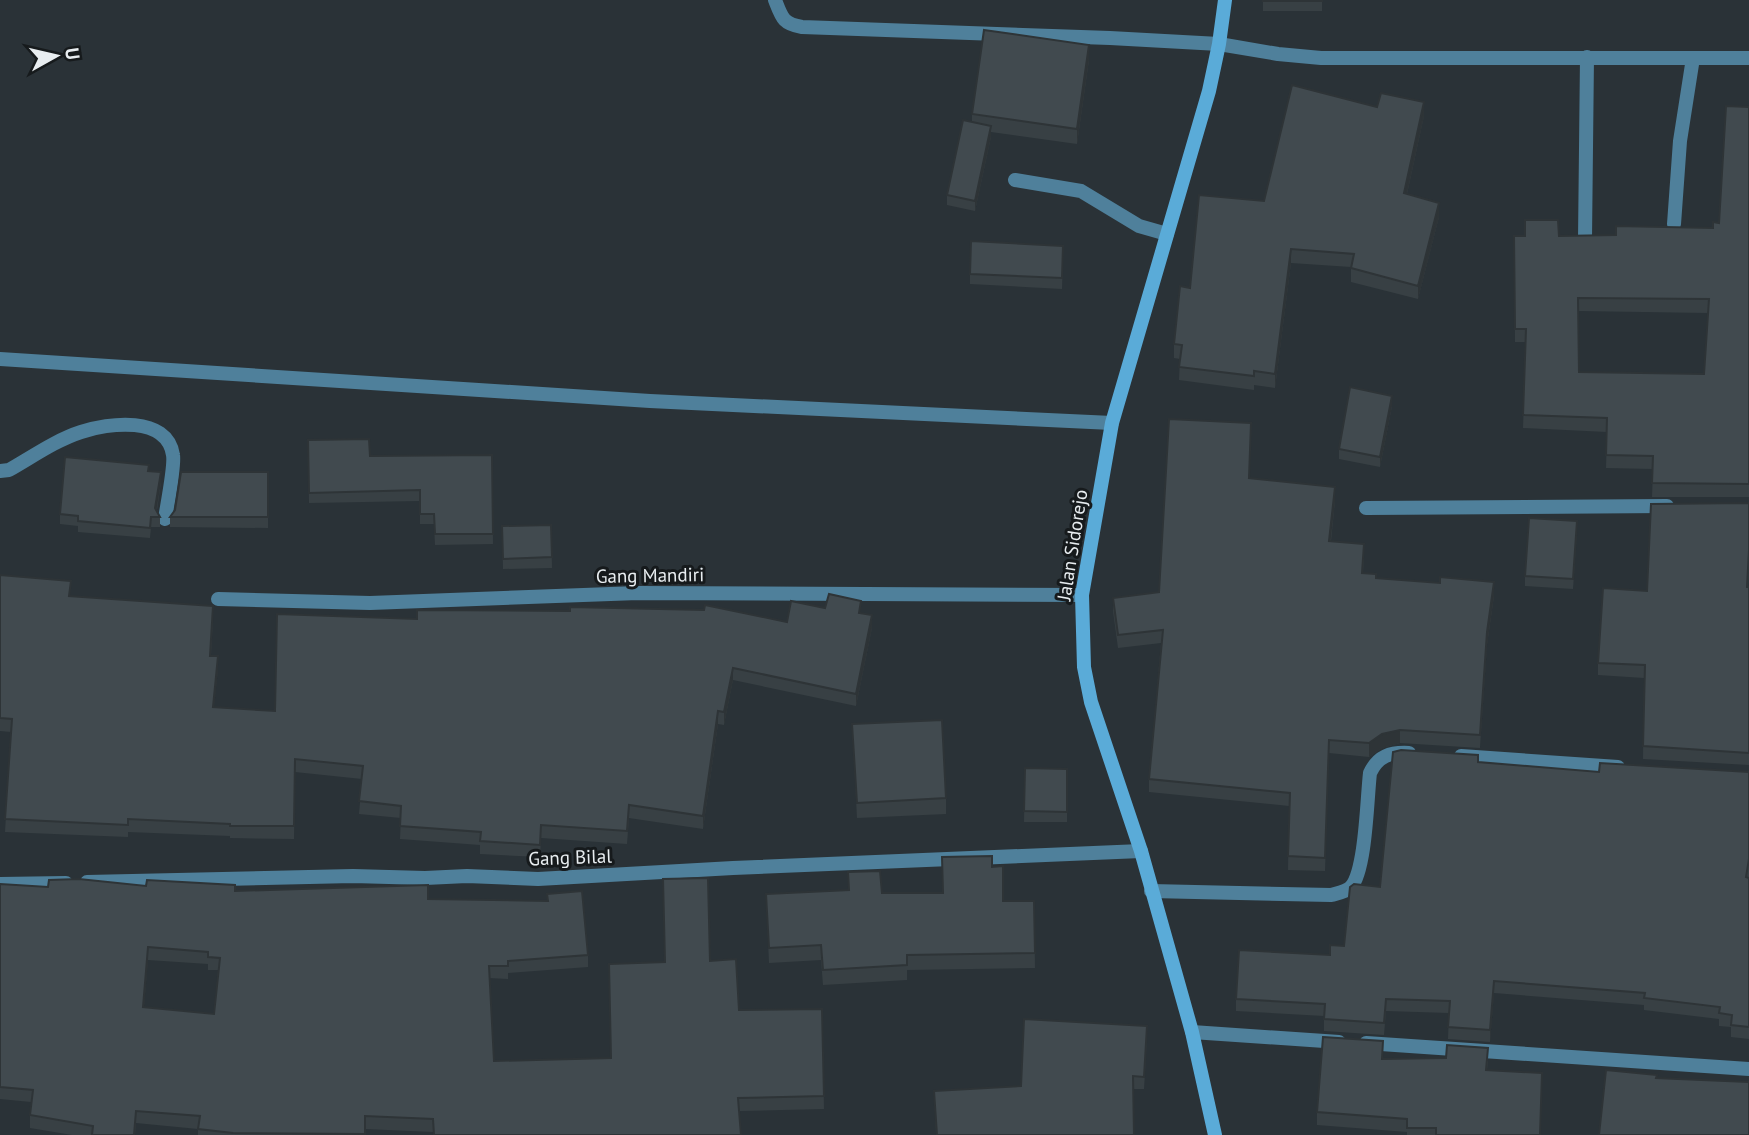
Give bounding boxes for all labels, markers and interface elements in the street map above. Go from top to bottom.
north arrow [21,21,91,91]
text: U [60,46,86,61]
street label: Jalan Sidorejo [1051,488,1093,603]
street label: Gang Mandiri [596,562,704,588]
street label: Gang Bilal [528,844,613,870]

